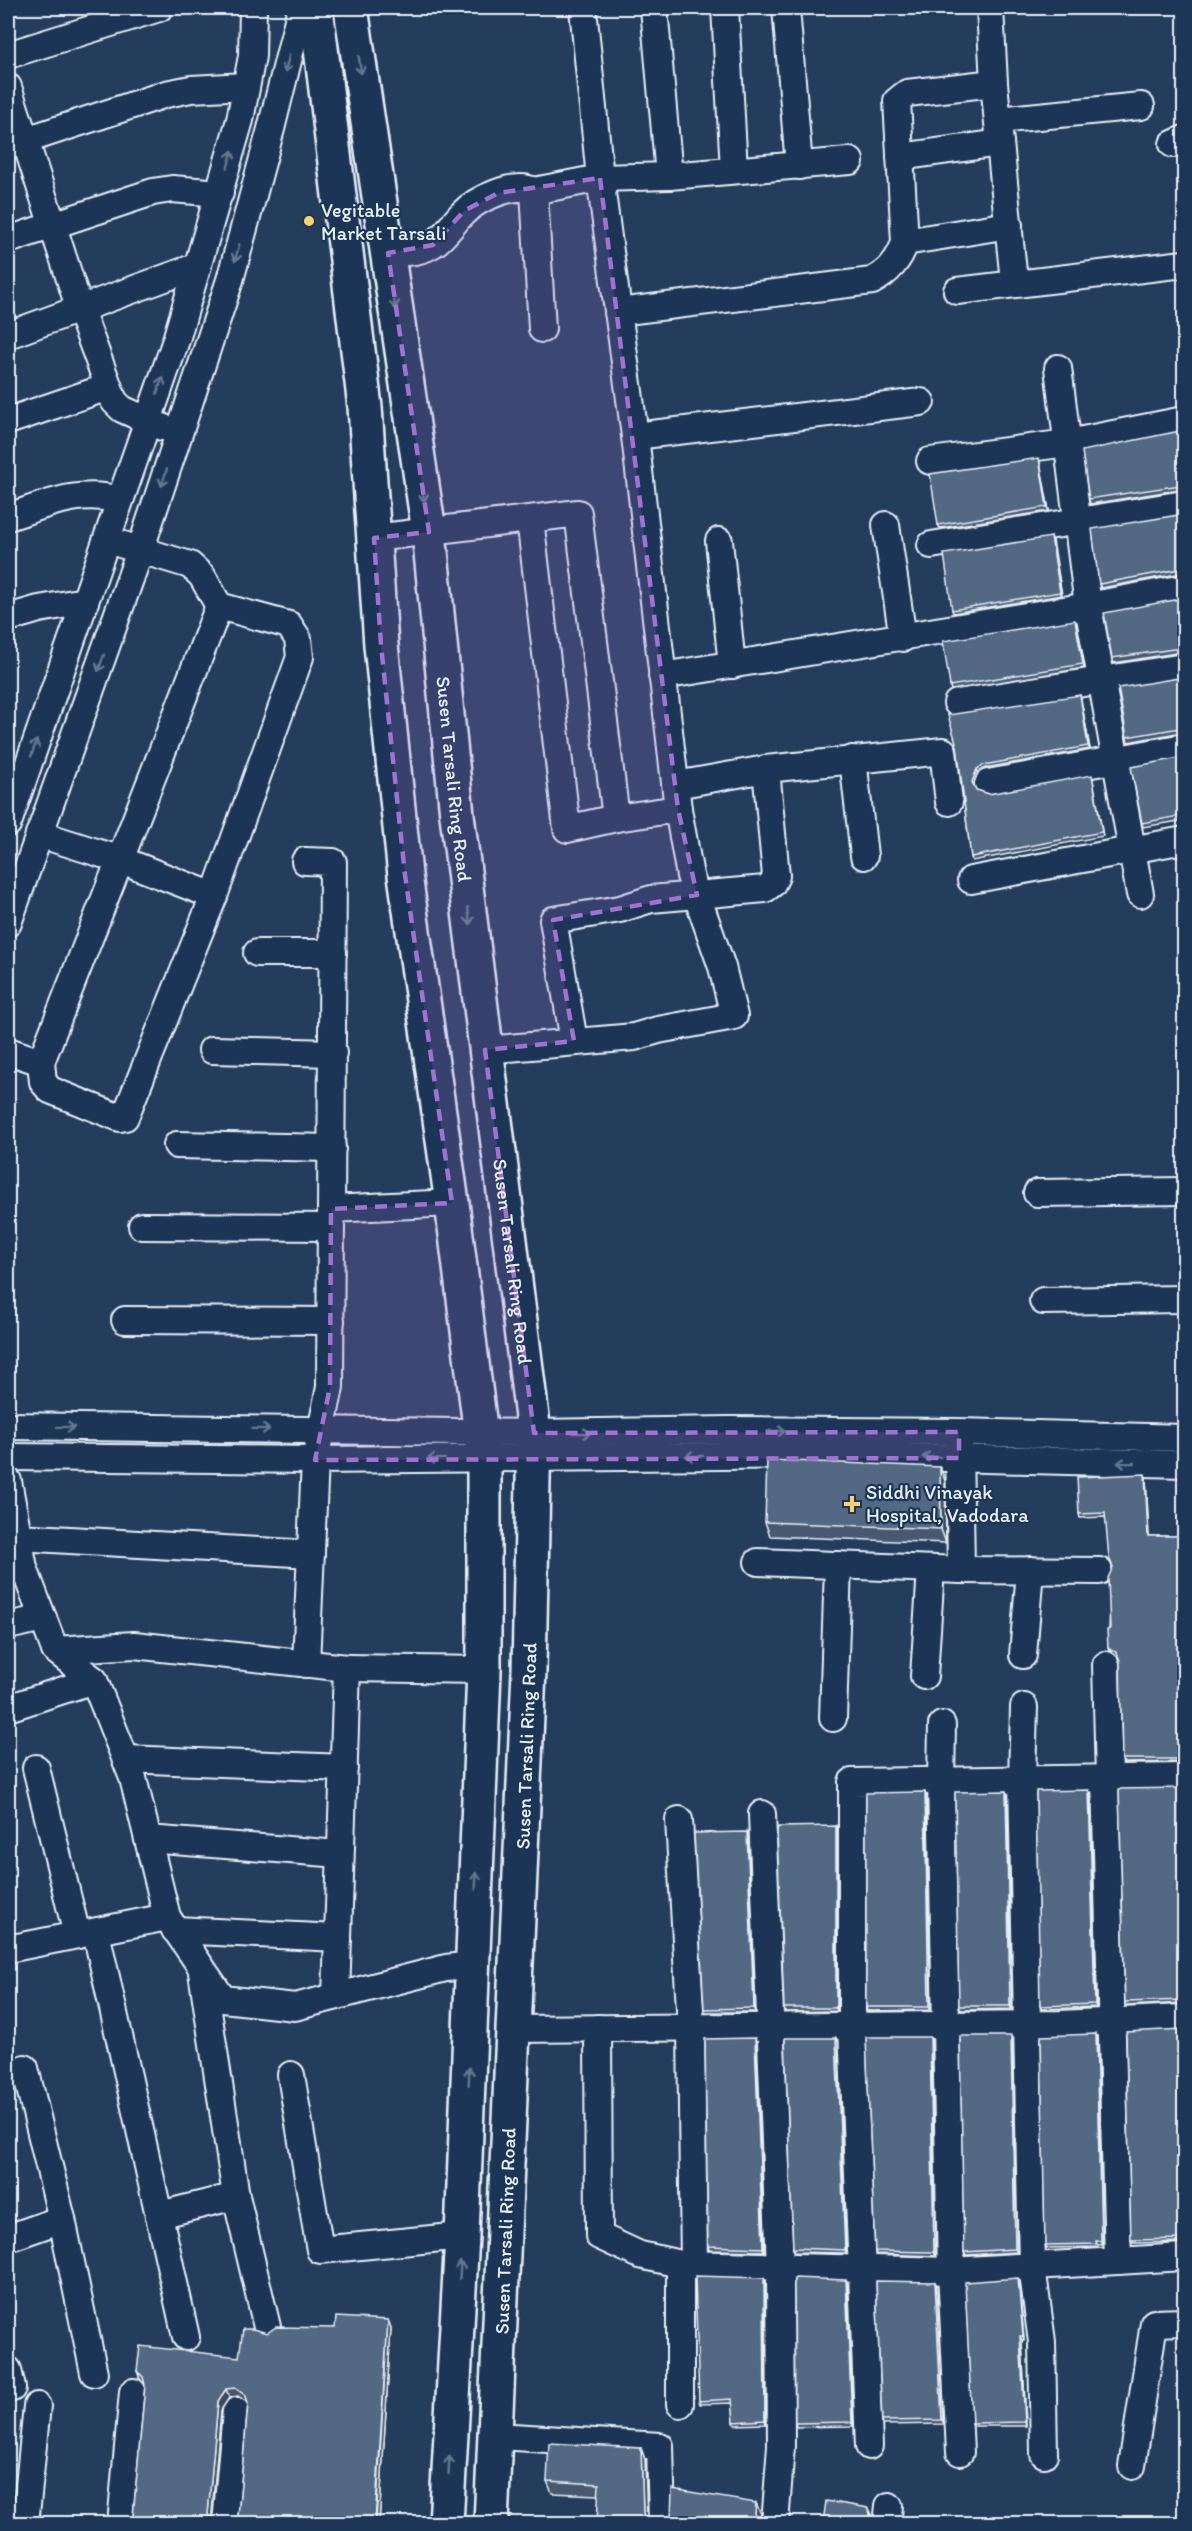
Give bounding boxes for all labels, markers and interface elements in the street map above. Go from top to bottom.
one-way arrow [281,55,293,74]
one-way arrow [354,55,365,75]
one-way arrow [225,150,236,169]
place label: Vegitable Market Tarsali [321,198,446,245]
marker: Vegitable Market Tarsali [302,214,316,228]
one-way arrow [231,243,243,262]
one-way arrow [389,289,400,309]
one-way arrow [156,377,167,395]
one-way arrow [158,468,169,487]
one-way arrow [418,482,429,502]
one-way arrow [94,653,105,671]
street label: Susen Tarsali Ring Road [431,675,477,883]
one-way arrow [30,739,41,758]
one-way arrow [464,906,475,926]
street label: Susen Tarsali Ring Road [488,1157,537,1366]
one-way arrow [55,1421,75,1433]
one-way arrow [250,1423,270,1435]
one-way arrow [766,1425,786,1437]
one-way arrow [571,1427,591,1439]
one-way arrow [685,1450,705,1462]
one-way arrow [922,1452,942,1463]
one-way arrow [427,1453,447,1465]
one-way arrow [1117,1457,1137,1468]
place label: Siddhi Vinayak Hospital, Vadodara [866,1480,1029,1527]
marker: Siddhi Vinayak Hospital, Vadodara [843,1495,861,1513]
street label: Susen Tarsali Ring Road [510,1642,542,1850]
one-way arrow [470,1871,481,1891]
one-way arrow [463,2066,474,2086]
street label: Susen Tarsali Ring Road [489,2127,521,2335]
one-way arrow [455,2261,466,2281]
one-way arrow [444,2456,455,2476]

